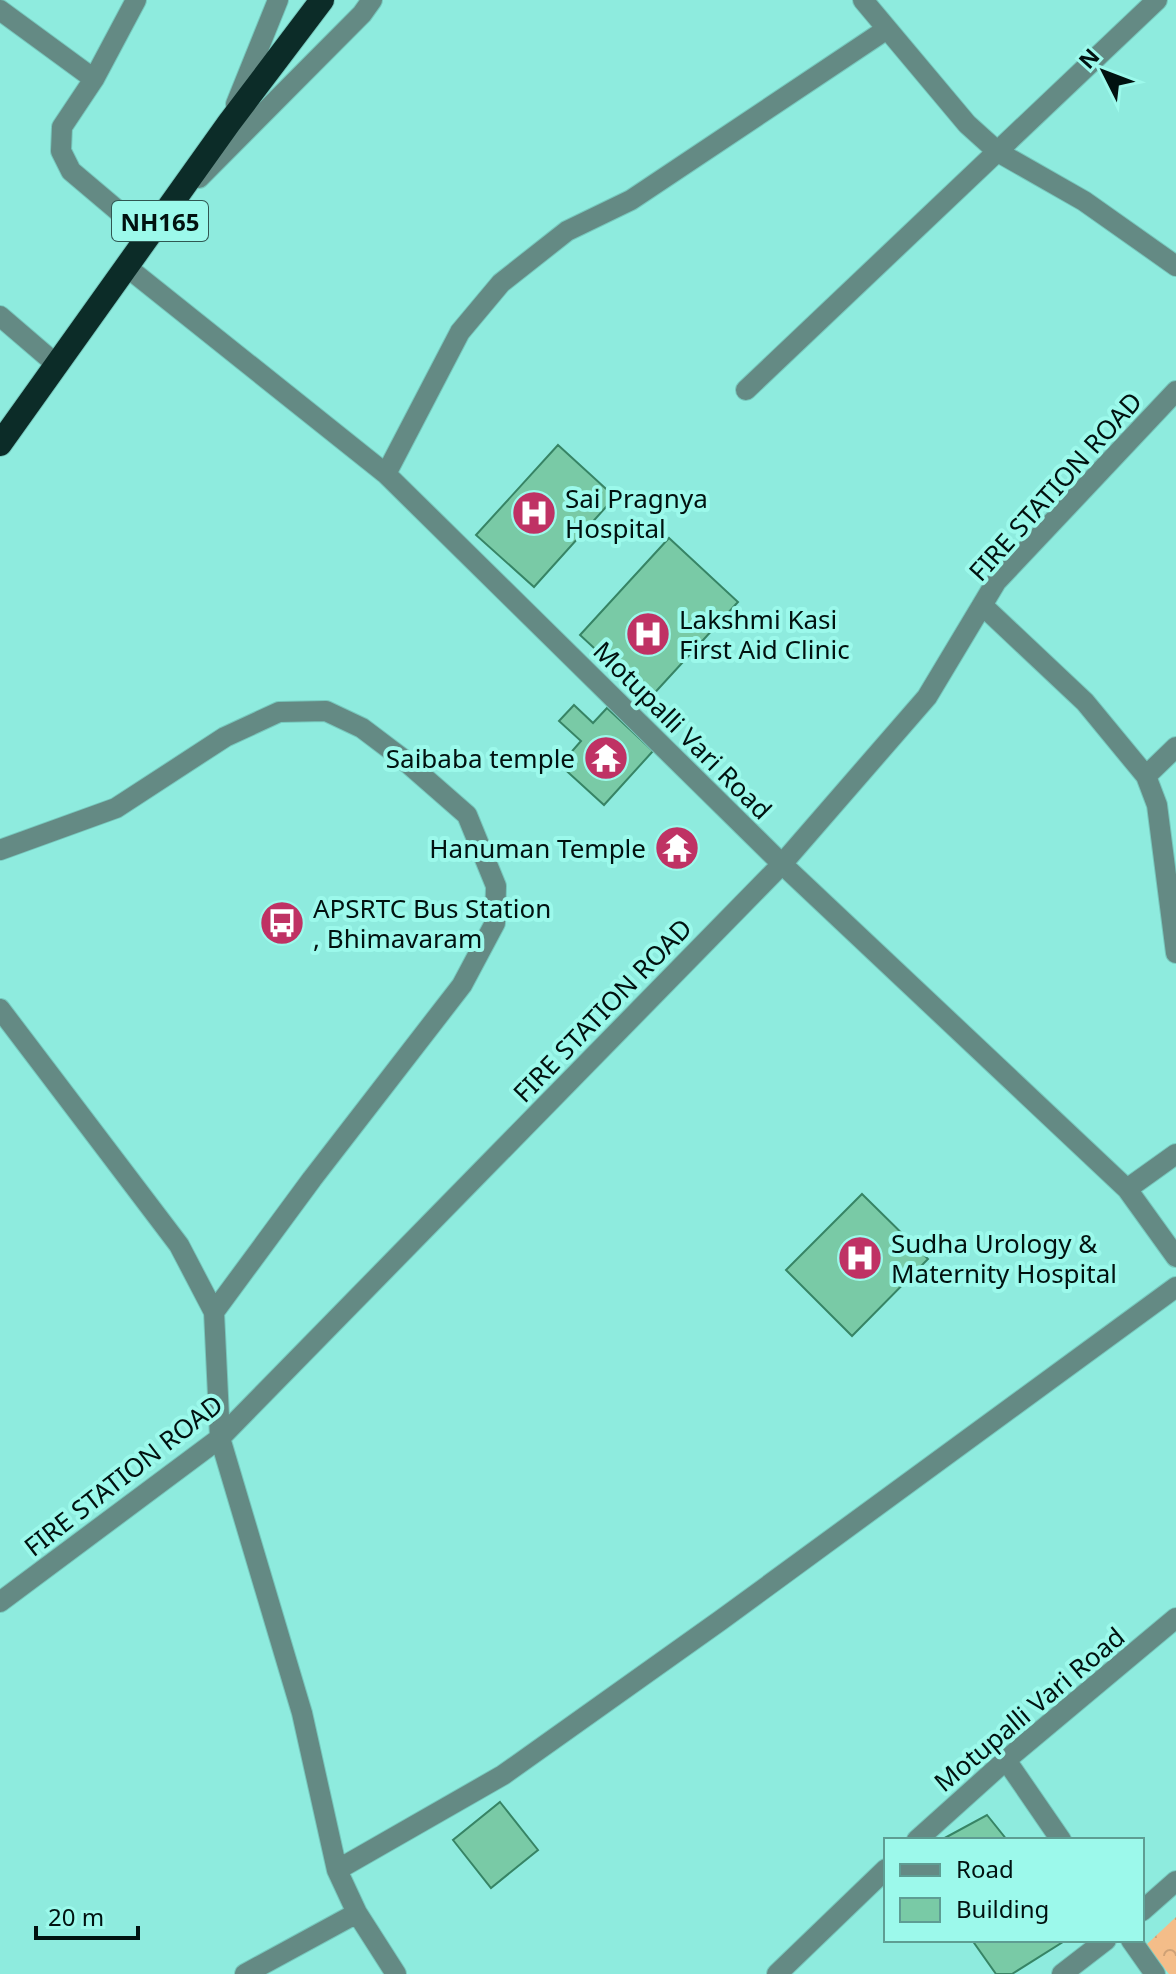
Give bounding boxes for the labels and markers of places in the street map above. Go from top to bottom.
place label: Sai Pragnya Hospital [565,480,708,546]
hospital icon: Sai Pragnya Hospital [510,489,558,537]
place label: Lakshmi Kasi First Aid Clinic [679,601,850,667]
hospital icon: Lakshmi Kasi First Aid Clinic [624,610,672,658]
temple icon: Saibaba temple [582,734,630,782]
place label: Saibaba temple [386,740,575,776]
temple icon: Hanuman Temple [653,824,701,872]
place label: Hanuman Temple [429,830,646,866]
place label: APSRTC Bus Station , Bhimavaram [313,890,551,956]
bus stop icon: APSRTC Bus Station , Bhimavaram [258,899,306,947]
place label: Sudha Urology & Maternity Hospital [891,1225,1117,1291]
hospital icon: Sudha Urology & Maternity Hospital [836,1234,884,1282]

